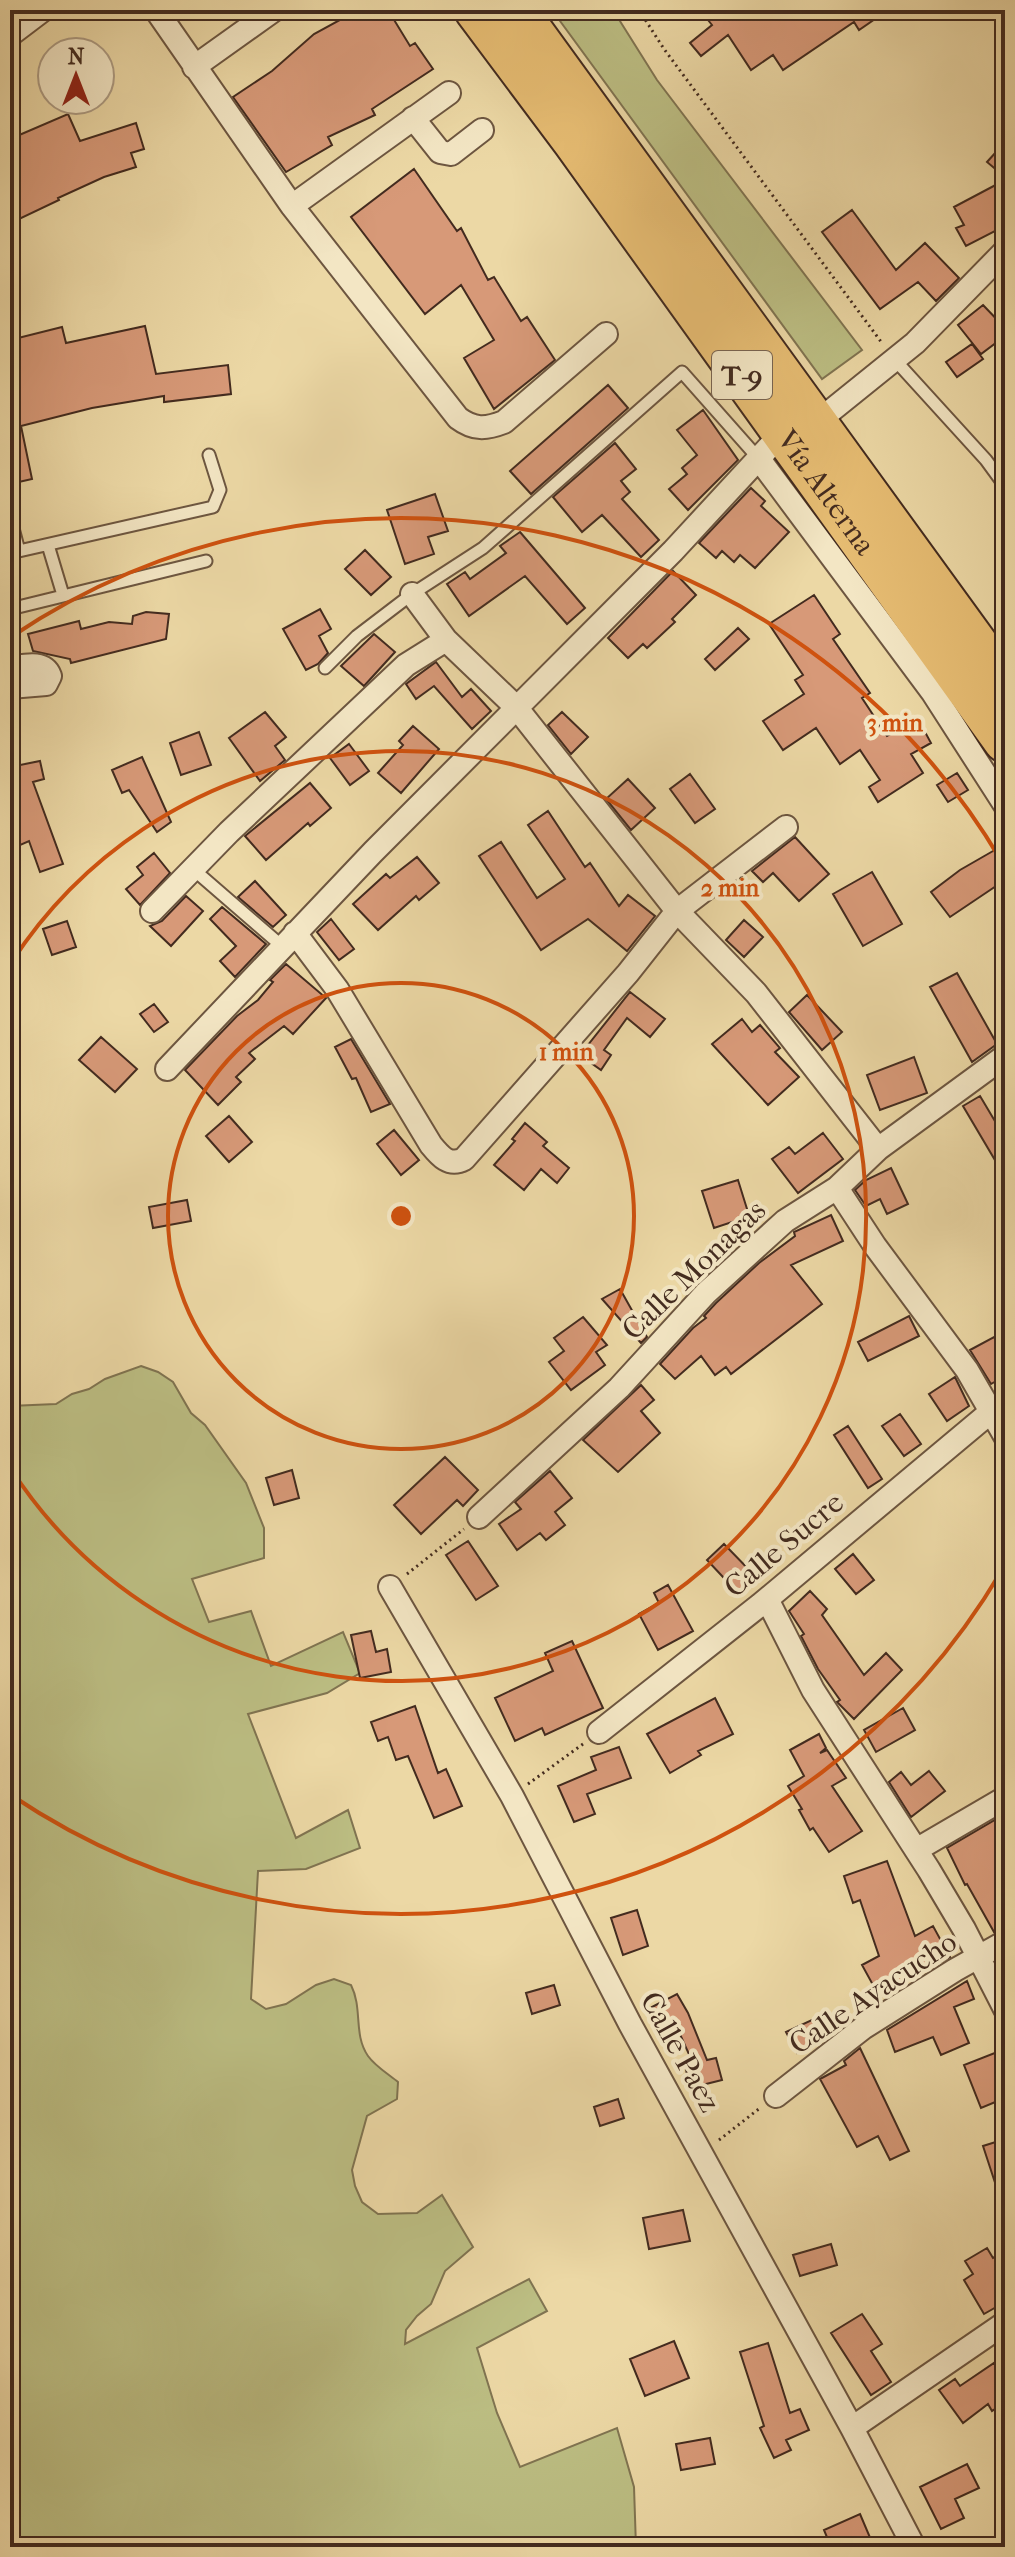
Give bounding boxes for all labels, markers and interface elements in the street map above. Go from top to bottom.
north arrow [36,36,116,116]
text: N [68,44,85,70]
road number: T-9 [712,351,772,399]
street label: Vía Alterna [769,422,884,562]
text: 3 min [867,709,924,737]
text: 2 min [701,874,760,902]
text: 1 min [539,1038,594,1066]
street label: Calle Monagas [615,1193,773,1347]
centre of rings [387,1202,415,1230]
street label: Calle Sucre [717,1485,851,1605]
street label: Calle Ayacucho [783,1924,963,2062]
street label: Calle Paez [633,1986,727,2118]

